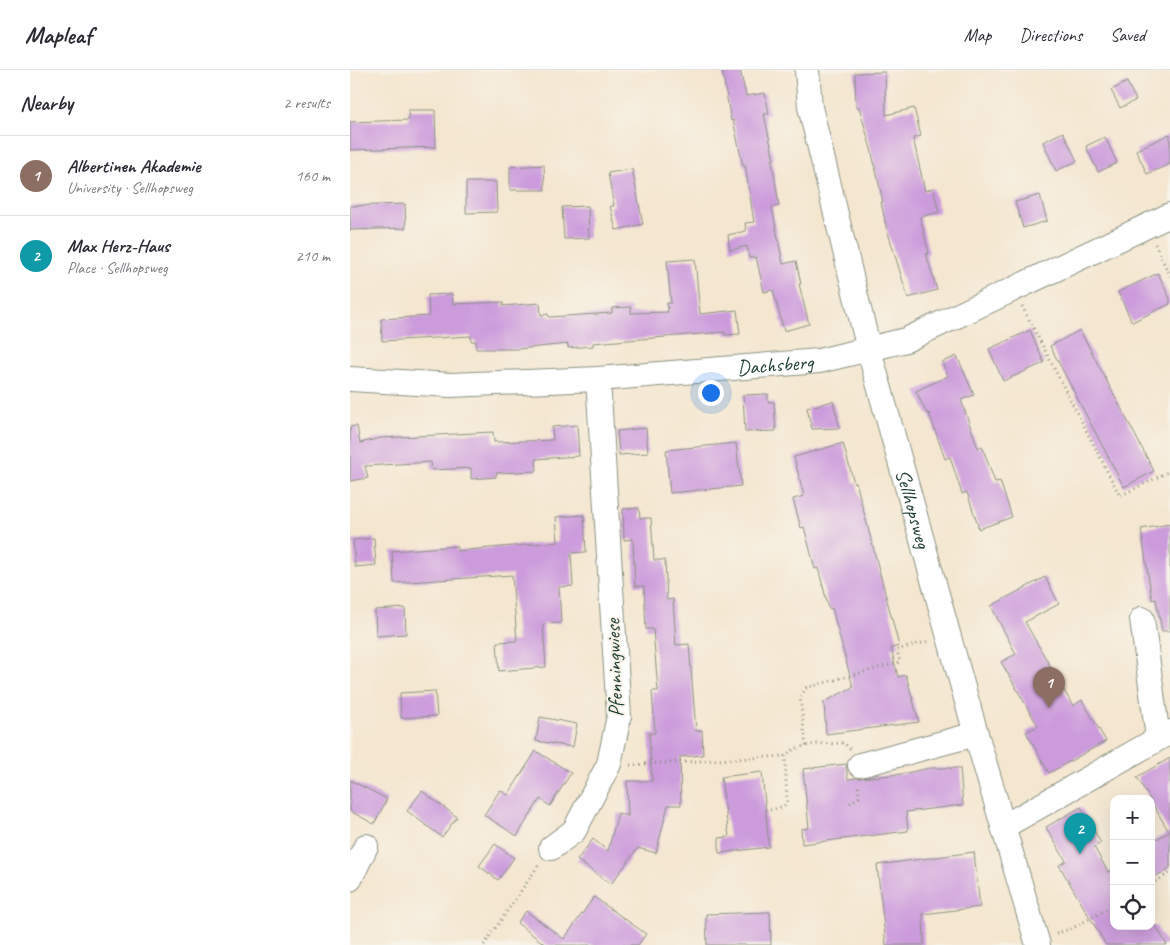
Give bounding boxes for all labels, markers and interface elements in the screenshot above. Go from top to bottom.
text: Mapleaf [25,20,92,50]
text: Map [964,24,991,46]
text: Directions [1019,24,1082,46]
text: Saved [1110,24,1145,46]
text: Nearby [20,90,73,116]
text: 2 results [283,93,330,113]
text: Albertinen Akademie [67,154,200,178]
text: 1 [32,166,40,186]
text: 160 m [296,166,330,186]
text: University · Sellhopsweg [67,178,193,198]
text: Max Herz-Haus [67,234,170,258]
text: 2 [32,246,40,266]
text: 210 m [296,246,330,266]
text: Place · Sellhopsweg [67,258,168,278]
street label: Dachsberg [736,348,816,381]
your location [698,380,724,406]
street label: Sellhopsweg [890,466,937,553]
street label: Pfenningwiese [599,617,629,718]
pin: 1 [1033,667,1065,708]
map controls [1110,795,1155,930]
button: + [1110,795,1155,840]
pin: 2 [1064,813,1096,854]
button: − [1110,840,1155,885]
button: locate [1110,885,1155,930]

